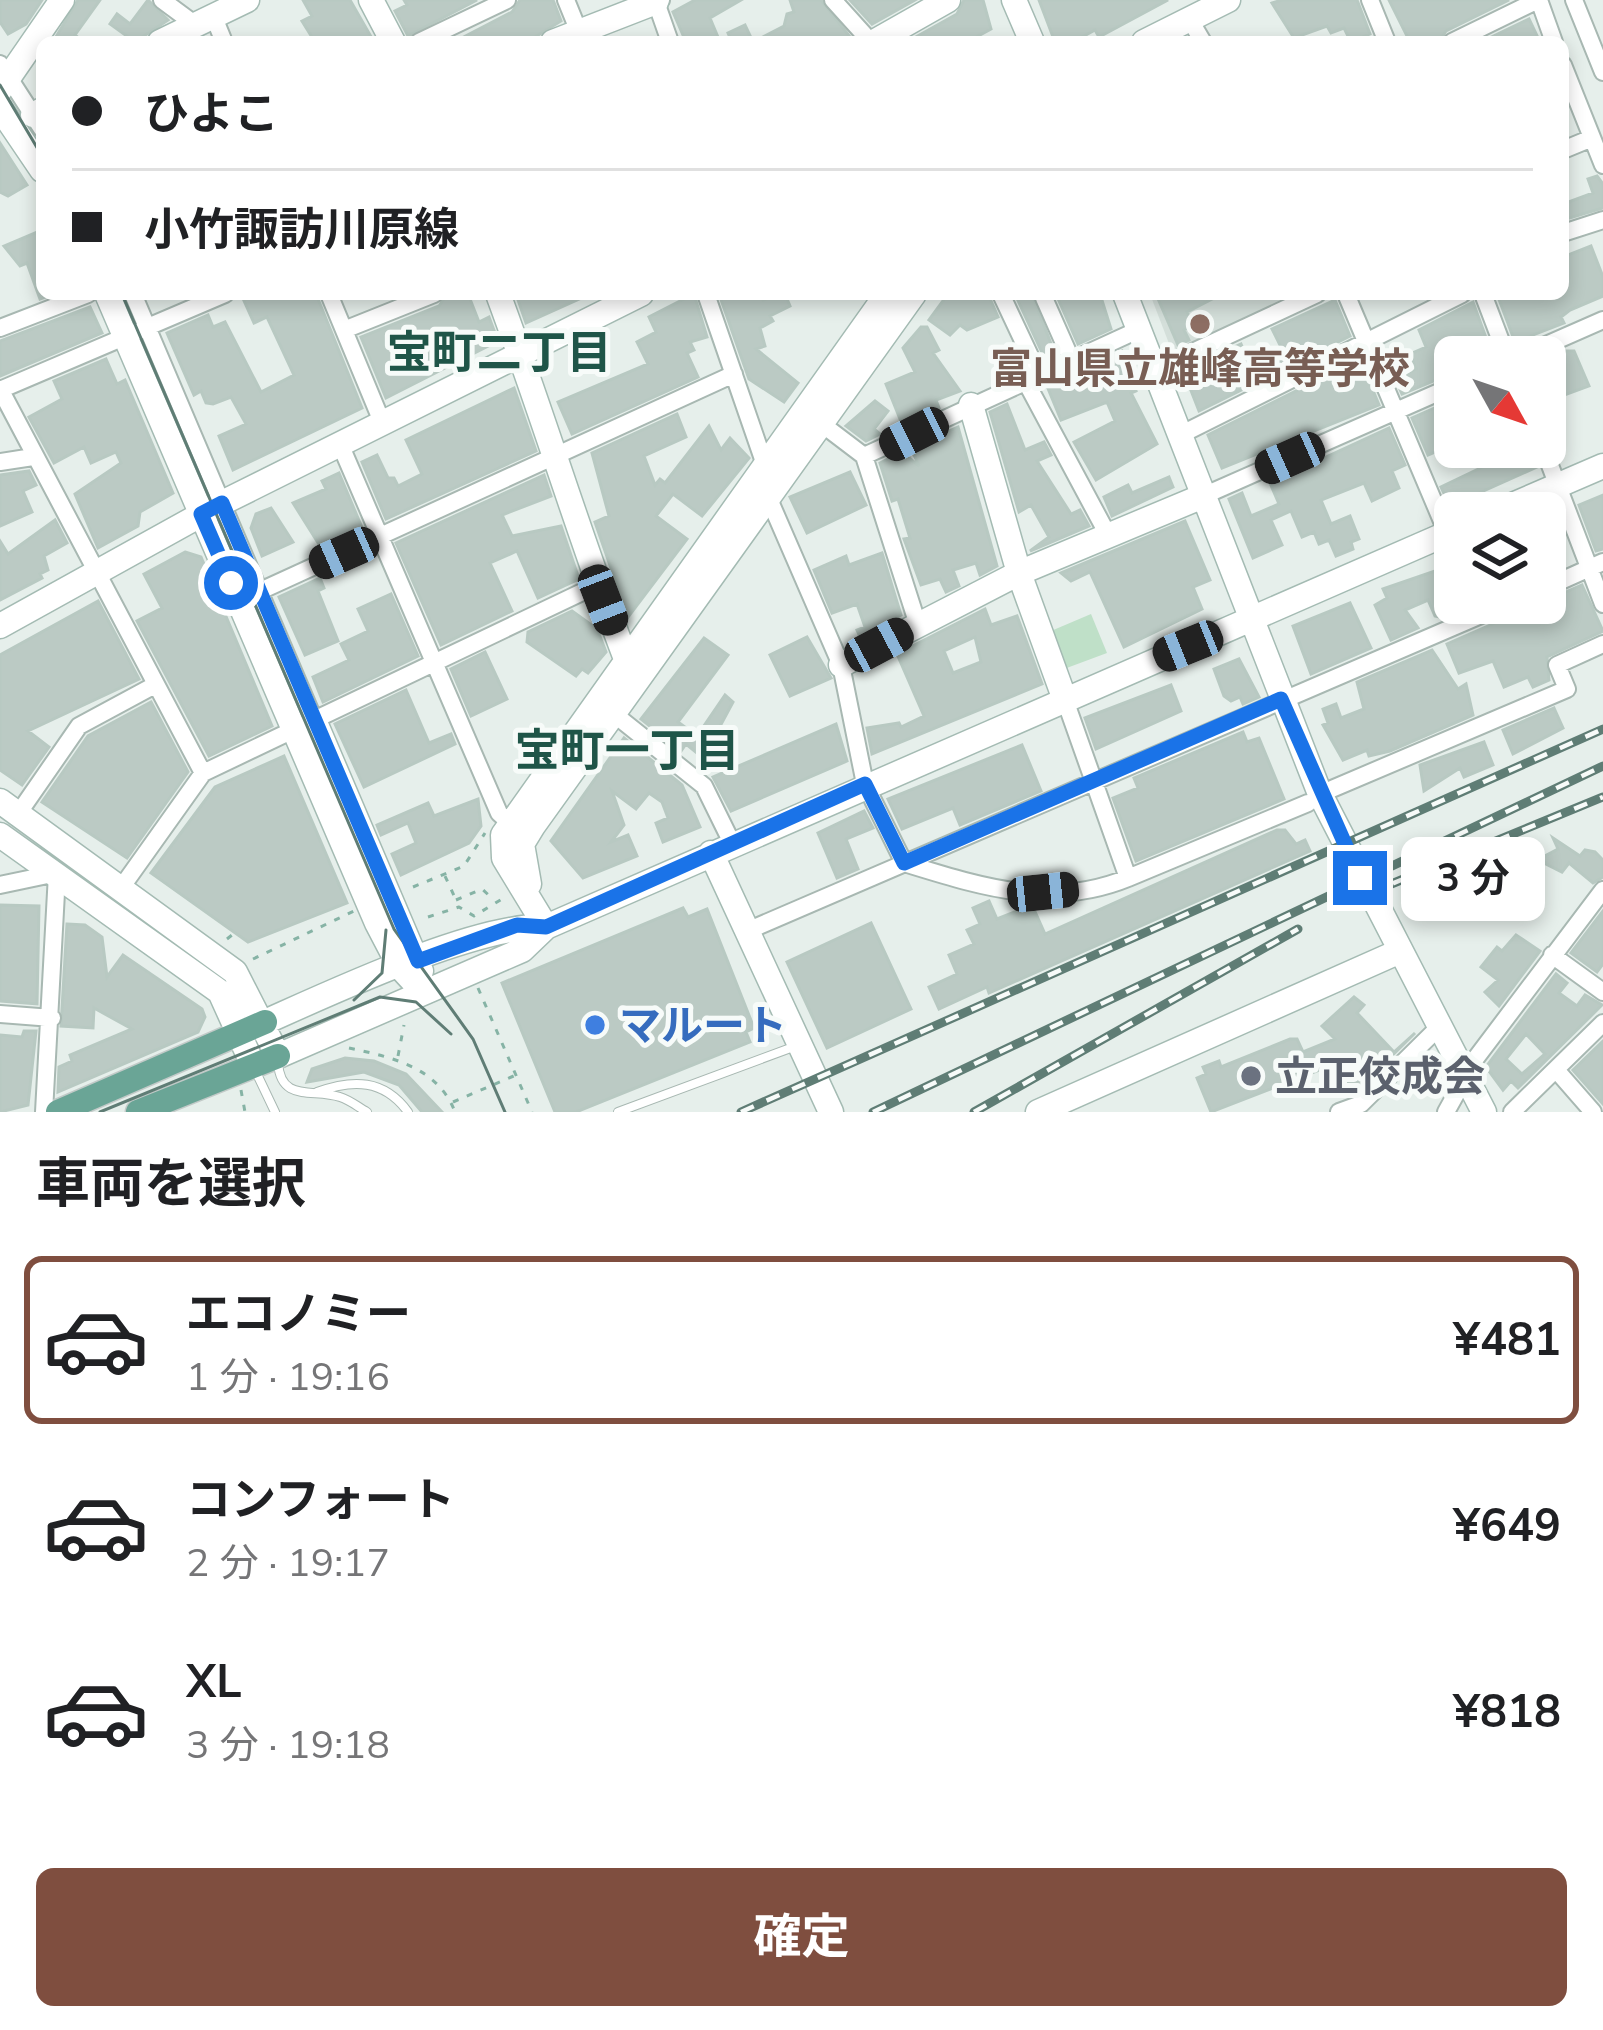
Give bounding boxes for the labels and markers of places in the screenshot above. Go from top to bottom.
marker: 富山県立雄峰高等学校 [1187,311,1213,337]
place label: 富山県立雄峰高等学校 [990,341,1410,398]
place label: マルート [619,998,787,1055]
marker: マルート [582,1012,608,1038]
place label: 立正佼成会 [1275,1049,1485,1106]
marker: 立正佼成会 [1238,1063,1264,1089]

